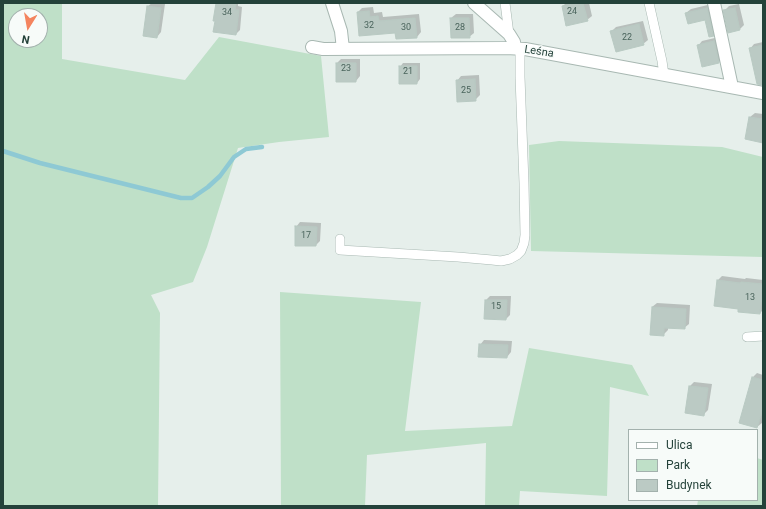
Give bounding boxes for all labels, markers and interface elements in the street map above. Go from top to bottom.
house number: 24 [567,7,577,17]
north arrow [8,8,48,48]
house number: 34 [222,8,232,18]
house number: 32 [364,21,374,31]
house number: 30 [401,23,411,33]
house number: 28 [455,23,465,33]
text: N [21,32,31,46]
house number: 22 [622,33,632,43]
street label: Leśna [523,43,555,61]
house number: 23 [341,64,351,74]
house number: 21 [403,67,413,77]
house number: 25 [461,86,471,96]
house number: 17 [301,231,311,241]
house number: 13 [745,293,755,303]
house number: 15 [491,302,501,312]
legend [628,429,758,501]
text: Ulica [666,438,692,452]
text: Park [666,458,690,472]
text: Budynek [666,478,712,492]

